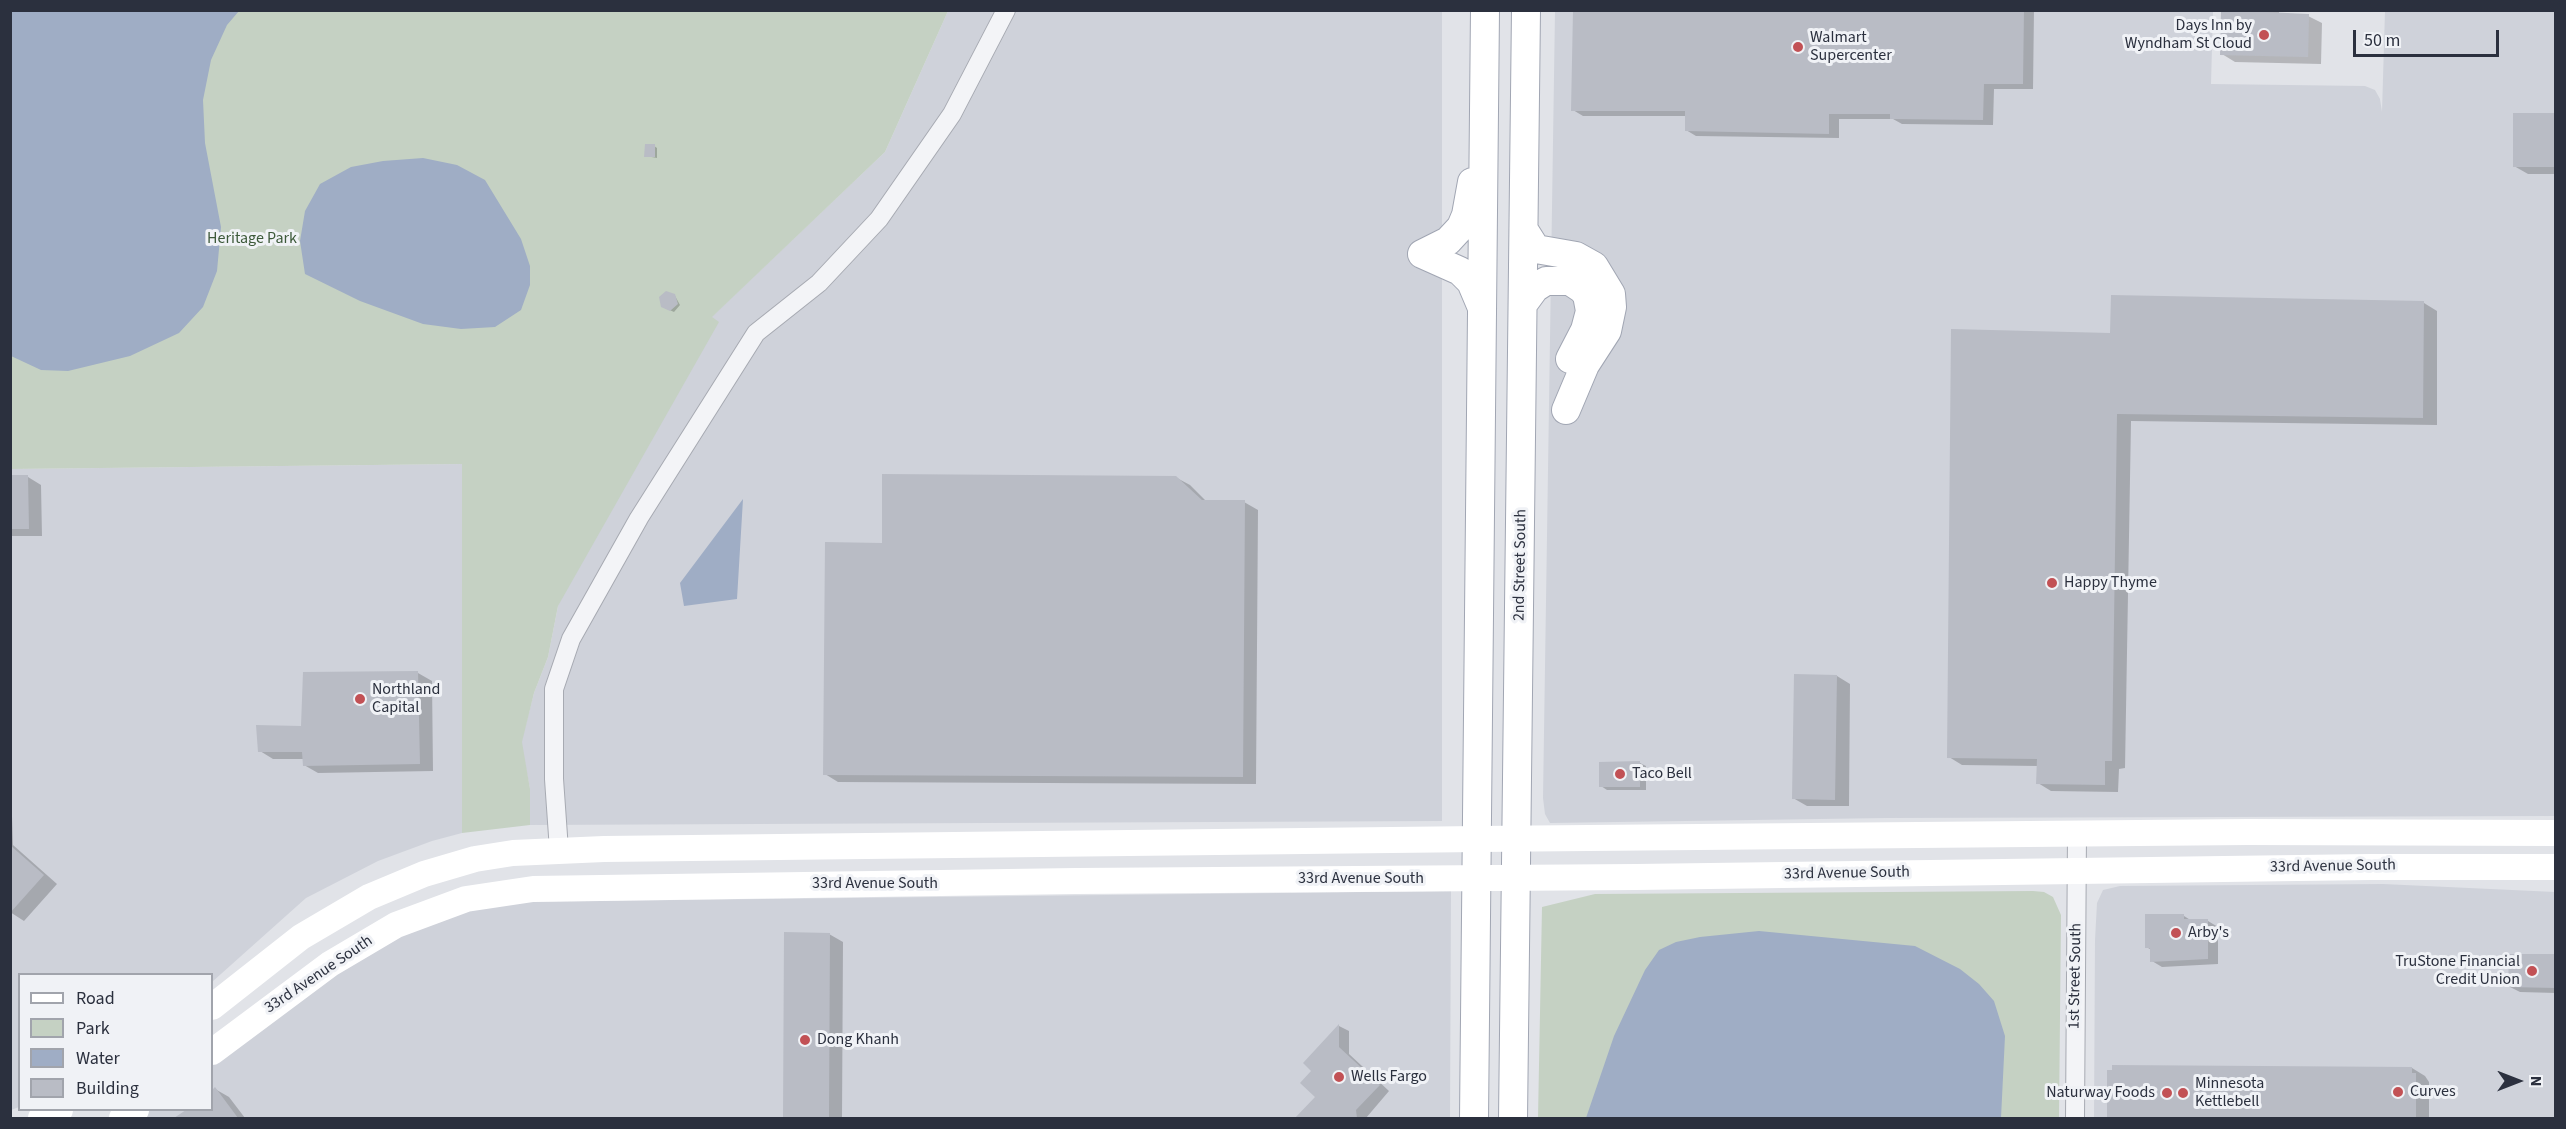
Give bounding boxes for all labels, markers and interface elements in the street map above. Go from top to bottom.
place label: Days Inn by Wyndham St Cloud [2125,16,2252,54]
scale bar [2356,18,2502,56]
place label: Walmart Supercenter [1810,28,1892,66]
marker: Days Inn by Wyndham St Cloud [2257,28,2271,42]
text: 50 m [2364,28,2400,53]
marker: Walmart Supercenter [1791,40,1805,54]
park label: Heritage Park [207,229,297,249]
street label: 2nd Street South [1510,509,1532,621]
place label: Happy Thyme [2064,573,2157,593]
marker: Happy Thyme [2045,576,2059,590]
place label: Northland Capital [372,680,440,718]
marker: Northland Capital [353,692,367,706]
place label: Taco Bell [1632,764,1692,784]
marker: Taco Bell [1613,767,1627,781]
street label: 33rd Avenue South [2270,856,2396,878]
street label: 33rd Avenue South [1784,863,1910,885]
street label: 33rd Avenue South [1298,869,1424,889]
street label: 33rd Avenue South [812,874,938,894]
street label: 1st Street South [2065,923,2087,1029]
place label: Arby's [2188,923,2229,943]
marker: Arby's [2169,926,2183,940]
street label: 33rd Avenue South [261,932,377,1018]
place label: TruStone Financial Credit Union [2395,952,2520,990]
marker: TruStone Financial Credit Union [2525,964,2539,978]
legend [18,973,213,1111]
text: Road [76,986,115,1011]
text: Park [76,1016,110,1041]
place label: Dong Khanh [817,1030,899,1050]
marker: Dong Khanh [798,1033,812,1047]
text: Water [76,1046,120,1071]
north arrow [2488,1051,2548,1111]
place label: Wells Fargo [1351,1067,1427,1087]
marker: Wells Fargo [1332,1070,1346,1084]
place label: Minnesota Kettlebell [2195,1074,2264,1112]
text: Building [76,1076,139,1101]
text: N [2525,1076,2547,1086]
place label: Curves [2410,1082,2456,1102]
place label: Naturway Foods [2046,1083,2155,1103]
marker: Curves [2391,1085,2405,1099]
marker: Naturway Foods [2160,1086,2174,1100]
marker: Minnesota Kettlebell [2176,1086,2190,1100]

